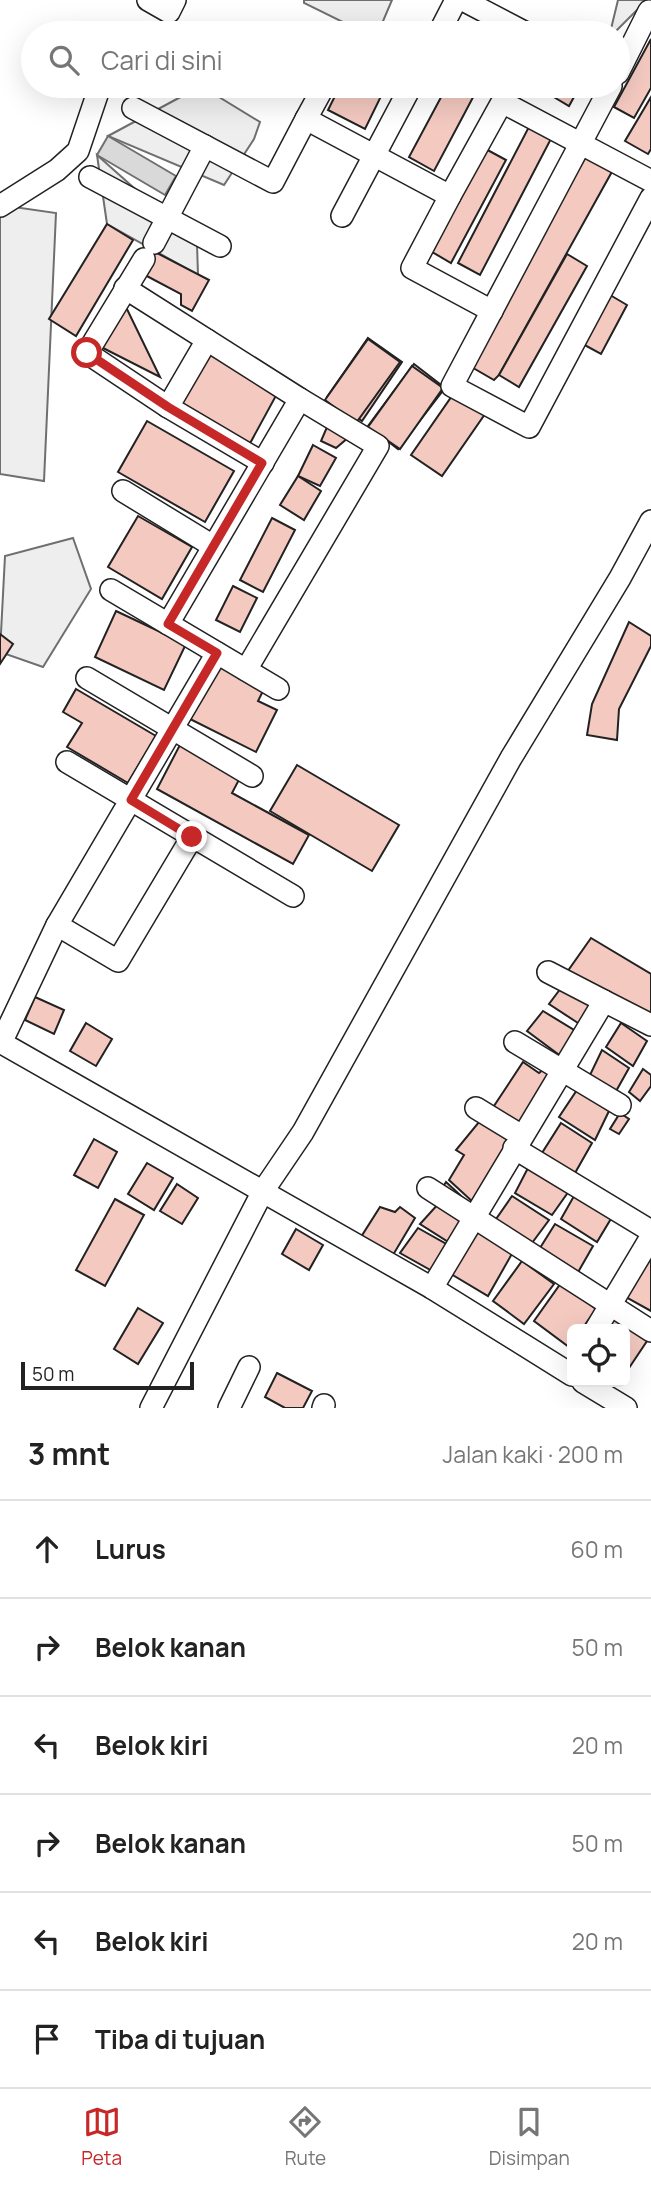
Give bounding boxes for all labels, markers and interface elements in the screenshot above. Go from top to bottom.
search box [21,21,630,98]
icon: search [45,41,83,79]
text: Cari di sini [101,42,223,78]
route start [71,337,102,368]
route end [176,821,207,852]
map controls [567,1324,630,1387]
button: locate [567,1324,630,1387]
scale bar [21,1359,194,1391]
text: 50 m [32,1361,74,1387]
text: 3 mnt [28,1433,110,1474]
text: Jalan kaki · 200 m [443,1438,623,1470]
icon: ahead [28,1530,66,1568]
text: Lurus [95,1531,166,1567]
text: 60 m [571,1533,623,1565]
icon: right [28,1628,66,1666]
text: Belok kanan [95,1629,246,1665]
text: 50 m [572,1631,623,1663]
icon: left [28,1726,66,1764]
text: Belok kiri [95,1727,209,1763]
text: 20 m [572,1729,623,1761]
icon: right [28,1824,66,1862]
text: Belok kanan [95,1825,246,1861]
text: 50 m [572,1827,623,1859]
icon: left [28,1922,66,1960]
text: Belok kiri [95,1923,209,1959]
text: 20 m [572,1925,623,1957]
icon: arrive [28,2020,66,2058]
text: Tiba di tujuan [95,2021,265,2057]
tab: Peta [81,2103,122,2171]
tab: Rute [285,2103,326,2171]
tab: Disimpan [489,2103,570,2171]

